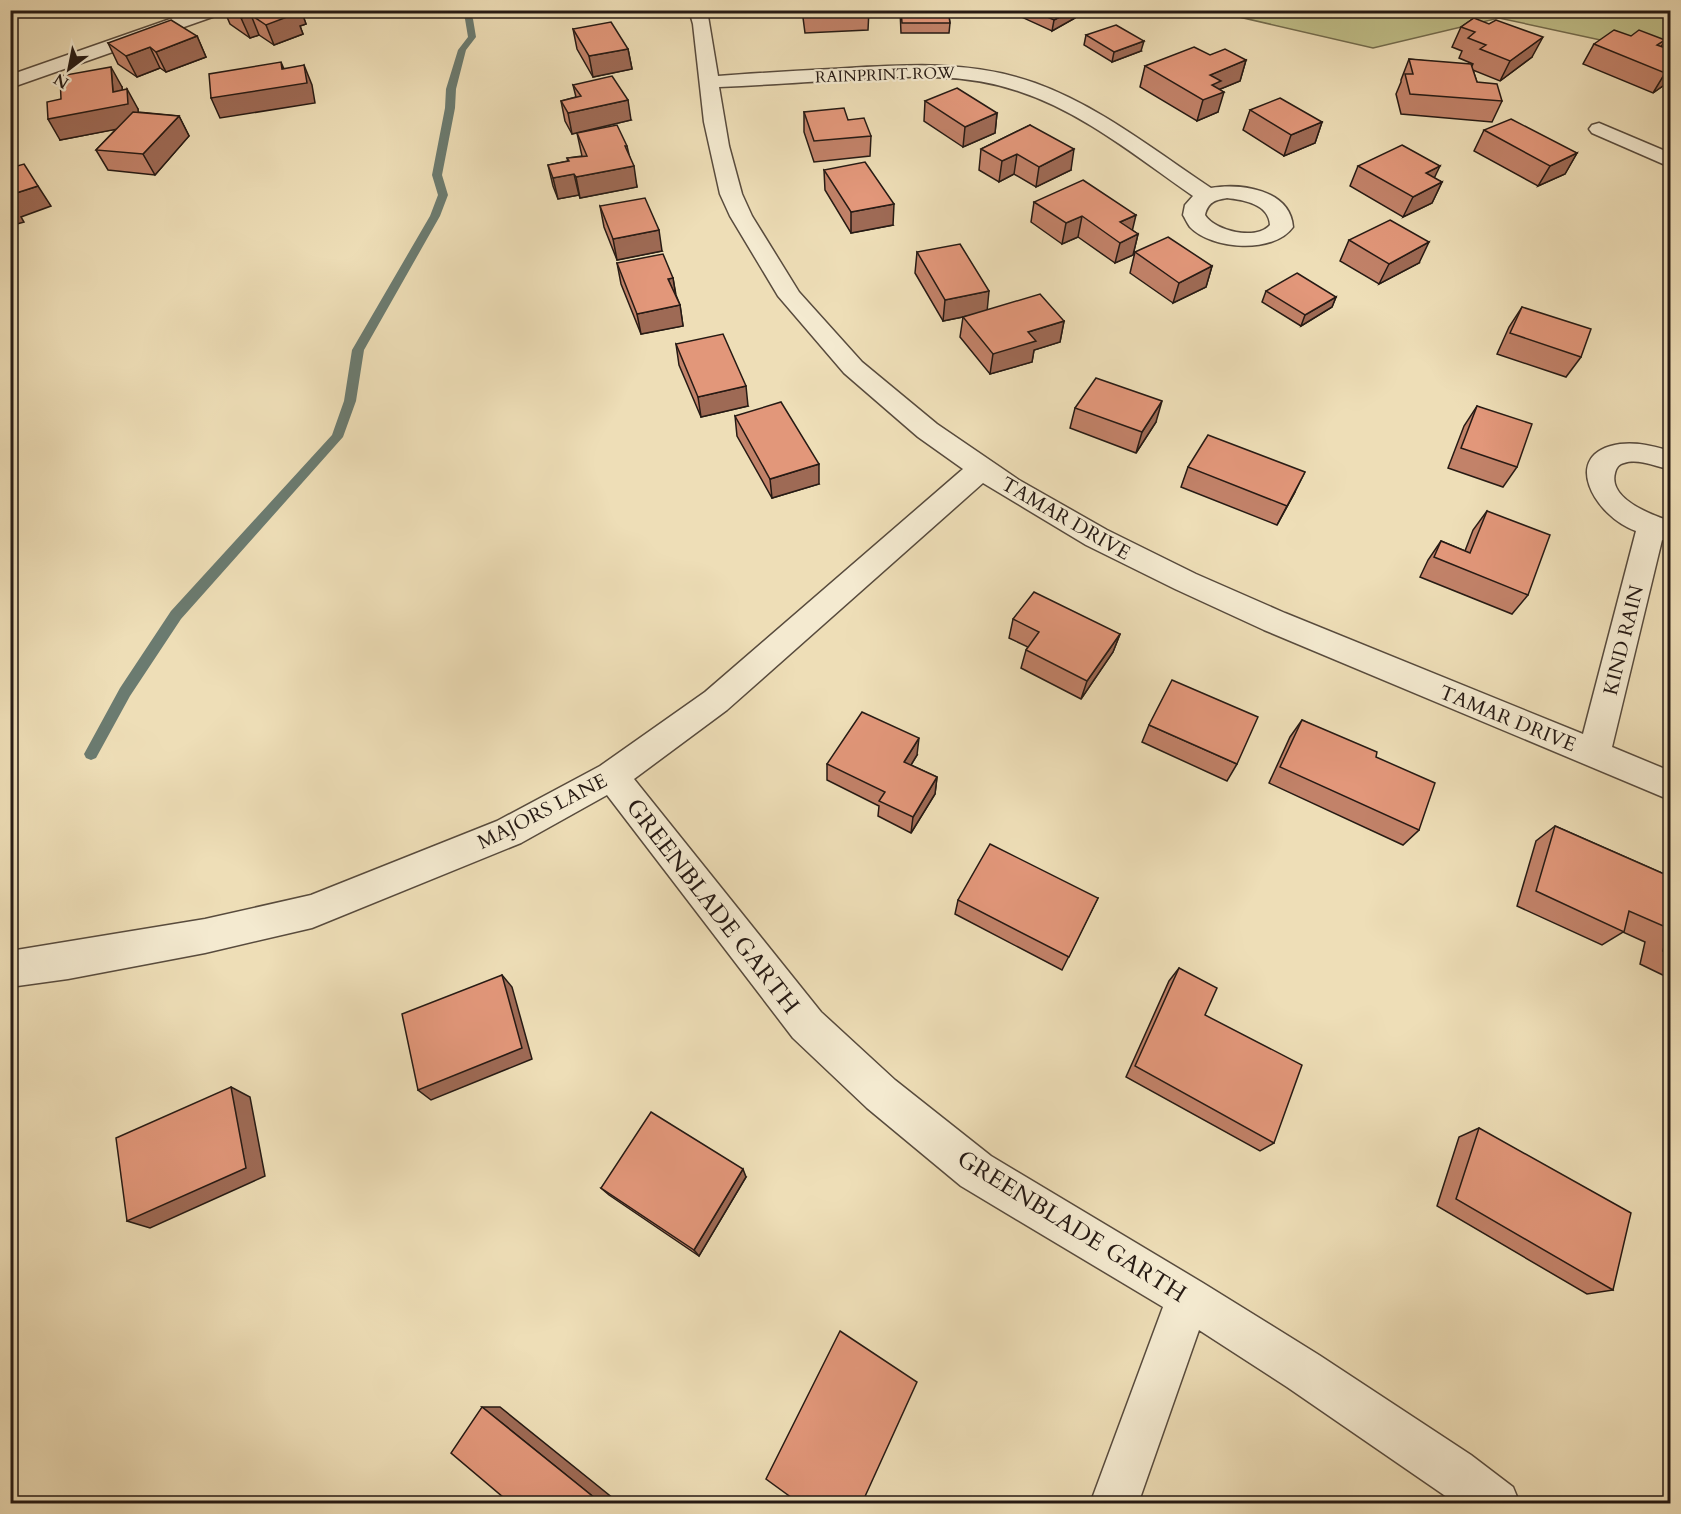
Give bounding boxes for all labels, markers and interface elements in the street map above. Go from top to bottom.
north arrow [39,39,99,99]
street label: RAINPRINT ROW [815,62,956,88]
text: N [50,68,73,94]
street label: TAMAR DRIVE [996,470,1135,566]
street label: KIND RAIN [1597,582,1650,698]
street label: TAMAR DRIVE [1435,679,1580,758]
street label: MAJORS LANE [473,767,612,856]
street label: GREENBLADE GARTH [618,792,807,1021]
street label: GREENBLADE GARTH [951,1142,1193,1311]

